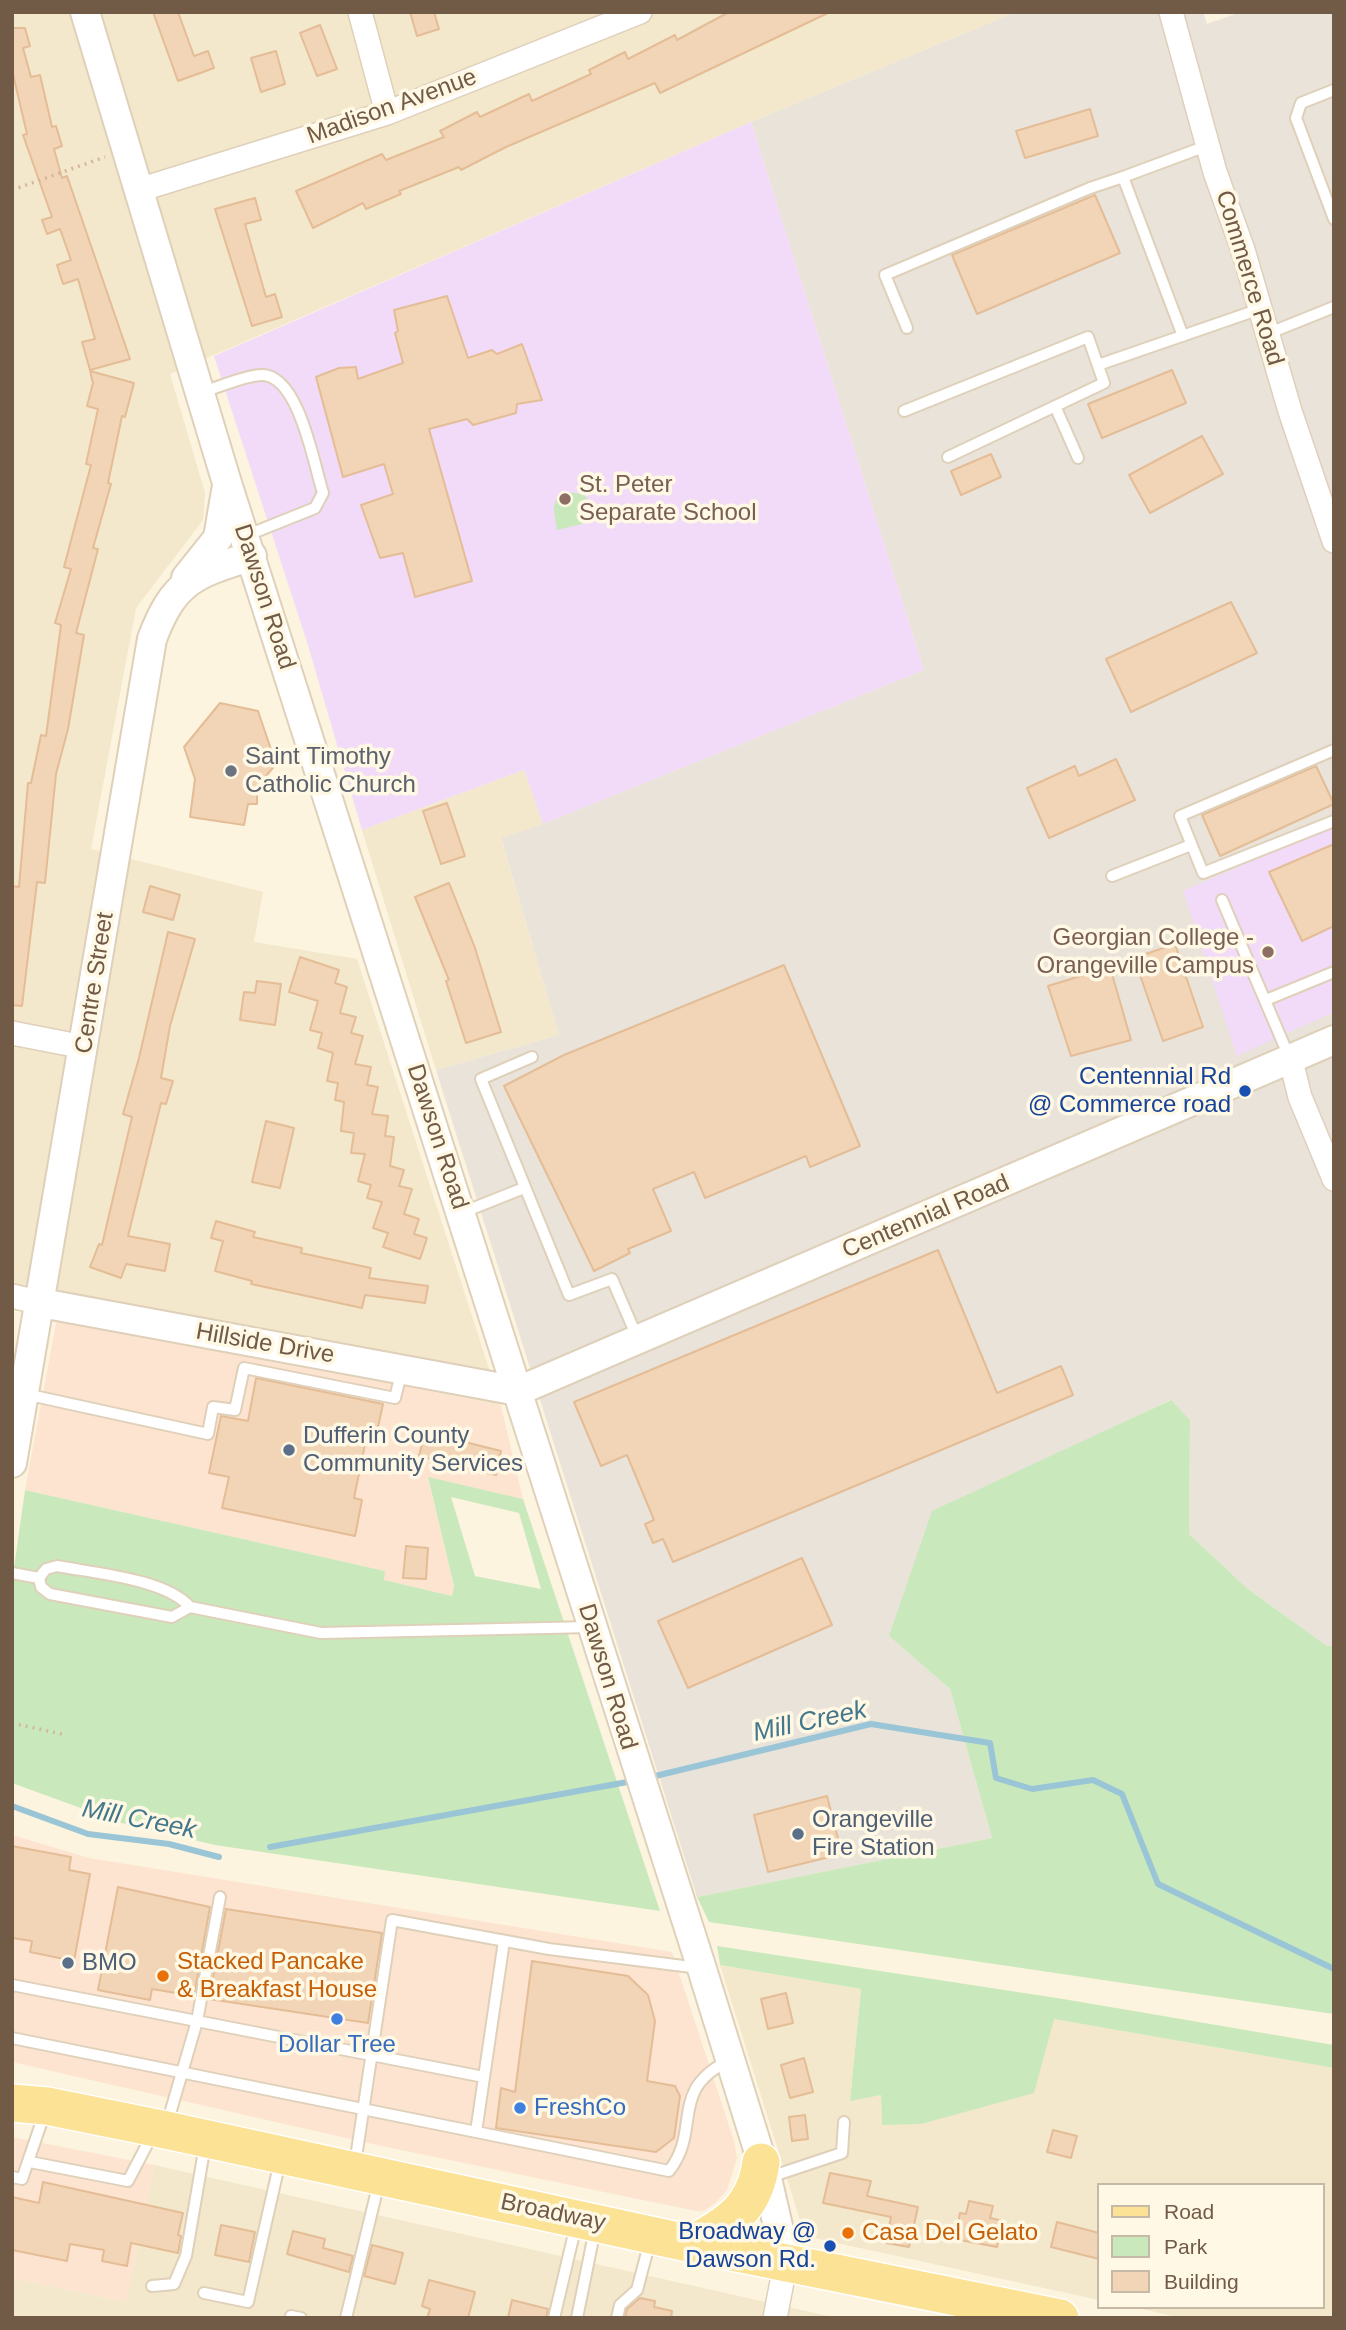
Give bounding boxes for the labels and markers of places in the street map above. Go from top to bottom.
place label: St. Peter Separate School [579,471,756,527]
marker: St. Peter Separate School [557,491,573,507]
place label: Saint Timothy Catholic Church [245,743,416,799]
marker: Saint Timothy Catholic Church [223,763,239,779]
place label: Georgian College - Orangeville Campus [1037,924,1254,980]
marker: Georgian College - Orangeville Campus [1260,944,1276,960]
place label: Centennial Rd @ Commerce road [1028,1063,1231,1119]
marker: Centennial Rd @ Commerce road [1237,1083,1253,1099]
place label: Dufferin County Community Services [303,1422,523,1478]
marker: Dufferin County Community Services [281,1442,297,1458]
place label: Orangeville Fire Station [812,1806,935,1862]
marker: Orangeville Fire Station [790,1826,806,1842]
place label: Stacked Pancake & Breakfast House [177,1948,377,2004]
place label: BMO [82,1949,137,1977]
marker: BMO [60,1955,76,1971]
marker: Stacked Pancake & Breakfast House [155,1968,171,1984]
marker: Dollar Tree [329,2011,345,2027]
place label: Dollar Tree [278,2031,396,2059]
place label: FreshCo [534,2094,626,2122]
marker: FreshCo [512,2100,528,2116]
place label: Broadway @ Dawson Rd. [678,2218,816,2274]
place label: Casa Del Gelato [862,2219,1038,2247]
marker: Casa Del Gelato [840,2225,856,2241]
marker: Broadway @ Dawson Rd. [822,2238,838,2254]

